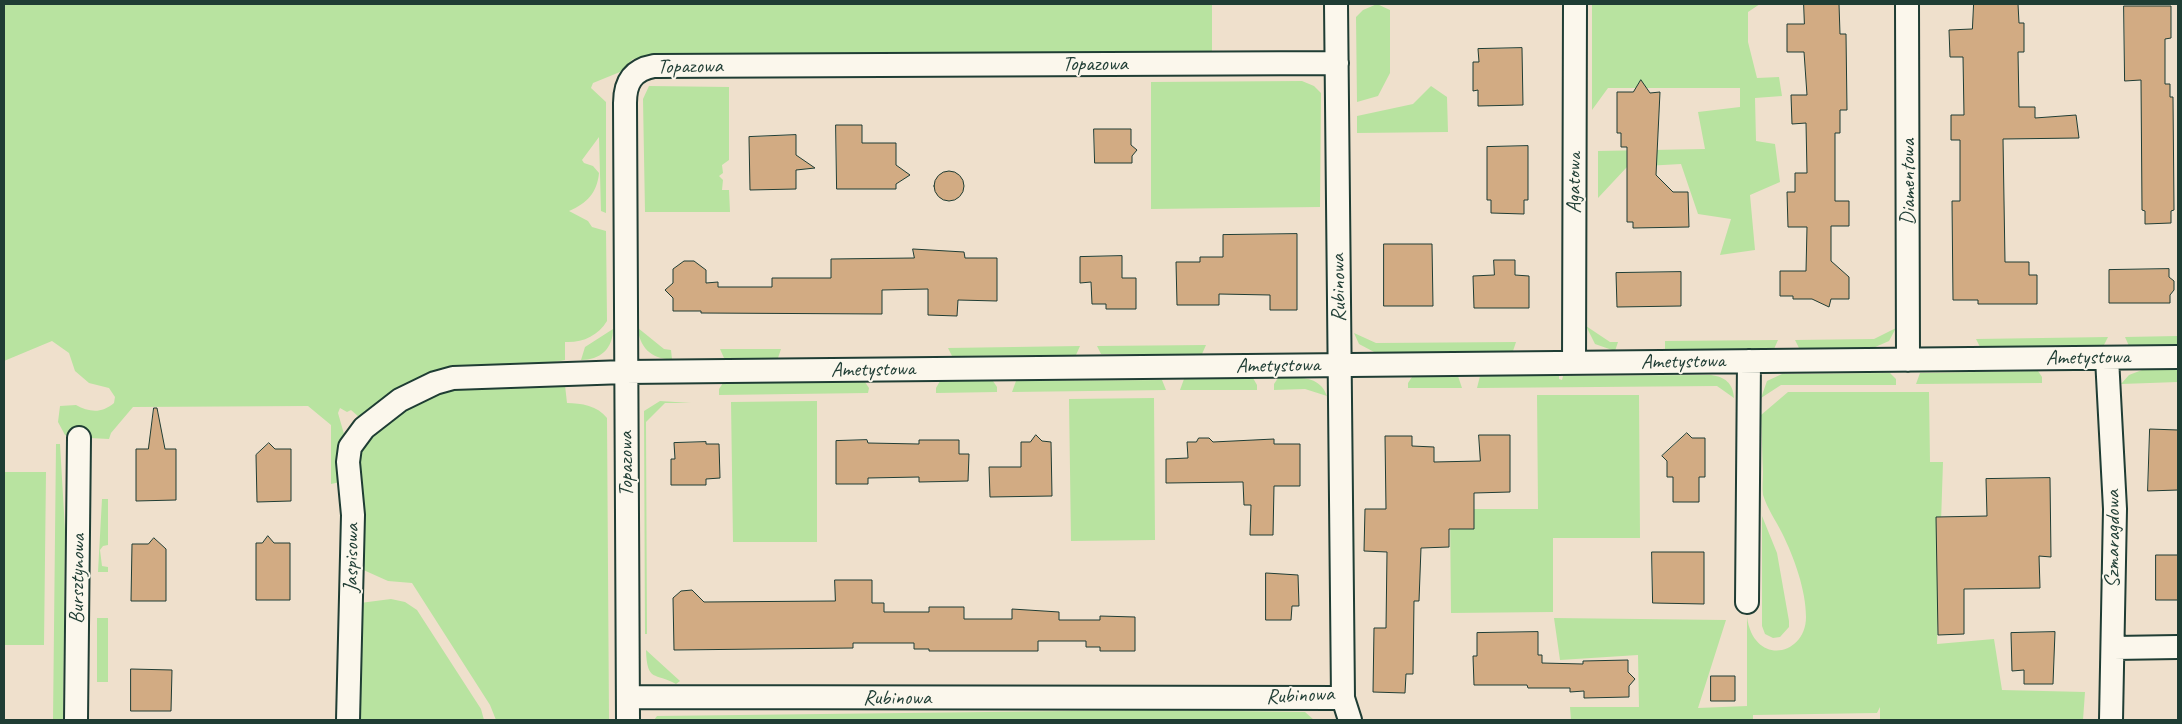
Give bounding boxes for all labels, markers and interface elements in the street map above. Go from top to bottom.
street label: Topazowa [1062,51,1128,77]
street label: Topazowa [657,54,723,80]
street label: Diamentowa [1895,139,1921,225]
street label: Agatowa [1561,152,1587,214]
street label: Rubinowa [1326,254,1352,322]
street label: Ametystowa [2046,345,2130,371]
street label: Ametystowa [1641,349,1725,375]
street label: Ametystowa [1236,353,1320,379]
street label: Ametystowa [831,357,915,383]
street label: Topazowa [613,431,639,497]
street label: Szmaragdowa [2100,490,2126,588]
street label: Jaspisowa [339,523,365,593]
street label: Bursztynowa [65,534,91,624]
street label: Rubinowa [1265,682,1335,710]
street label: Rubinowa [863,685,931,711]

